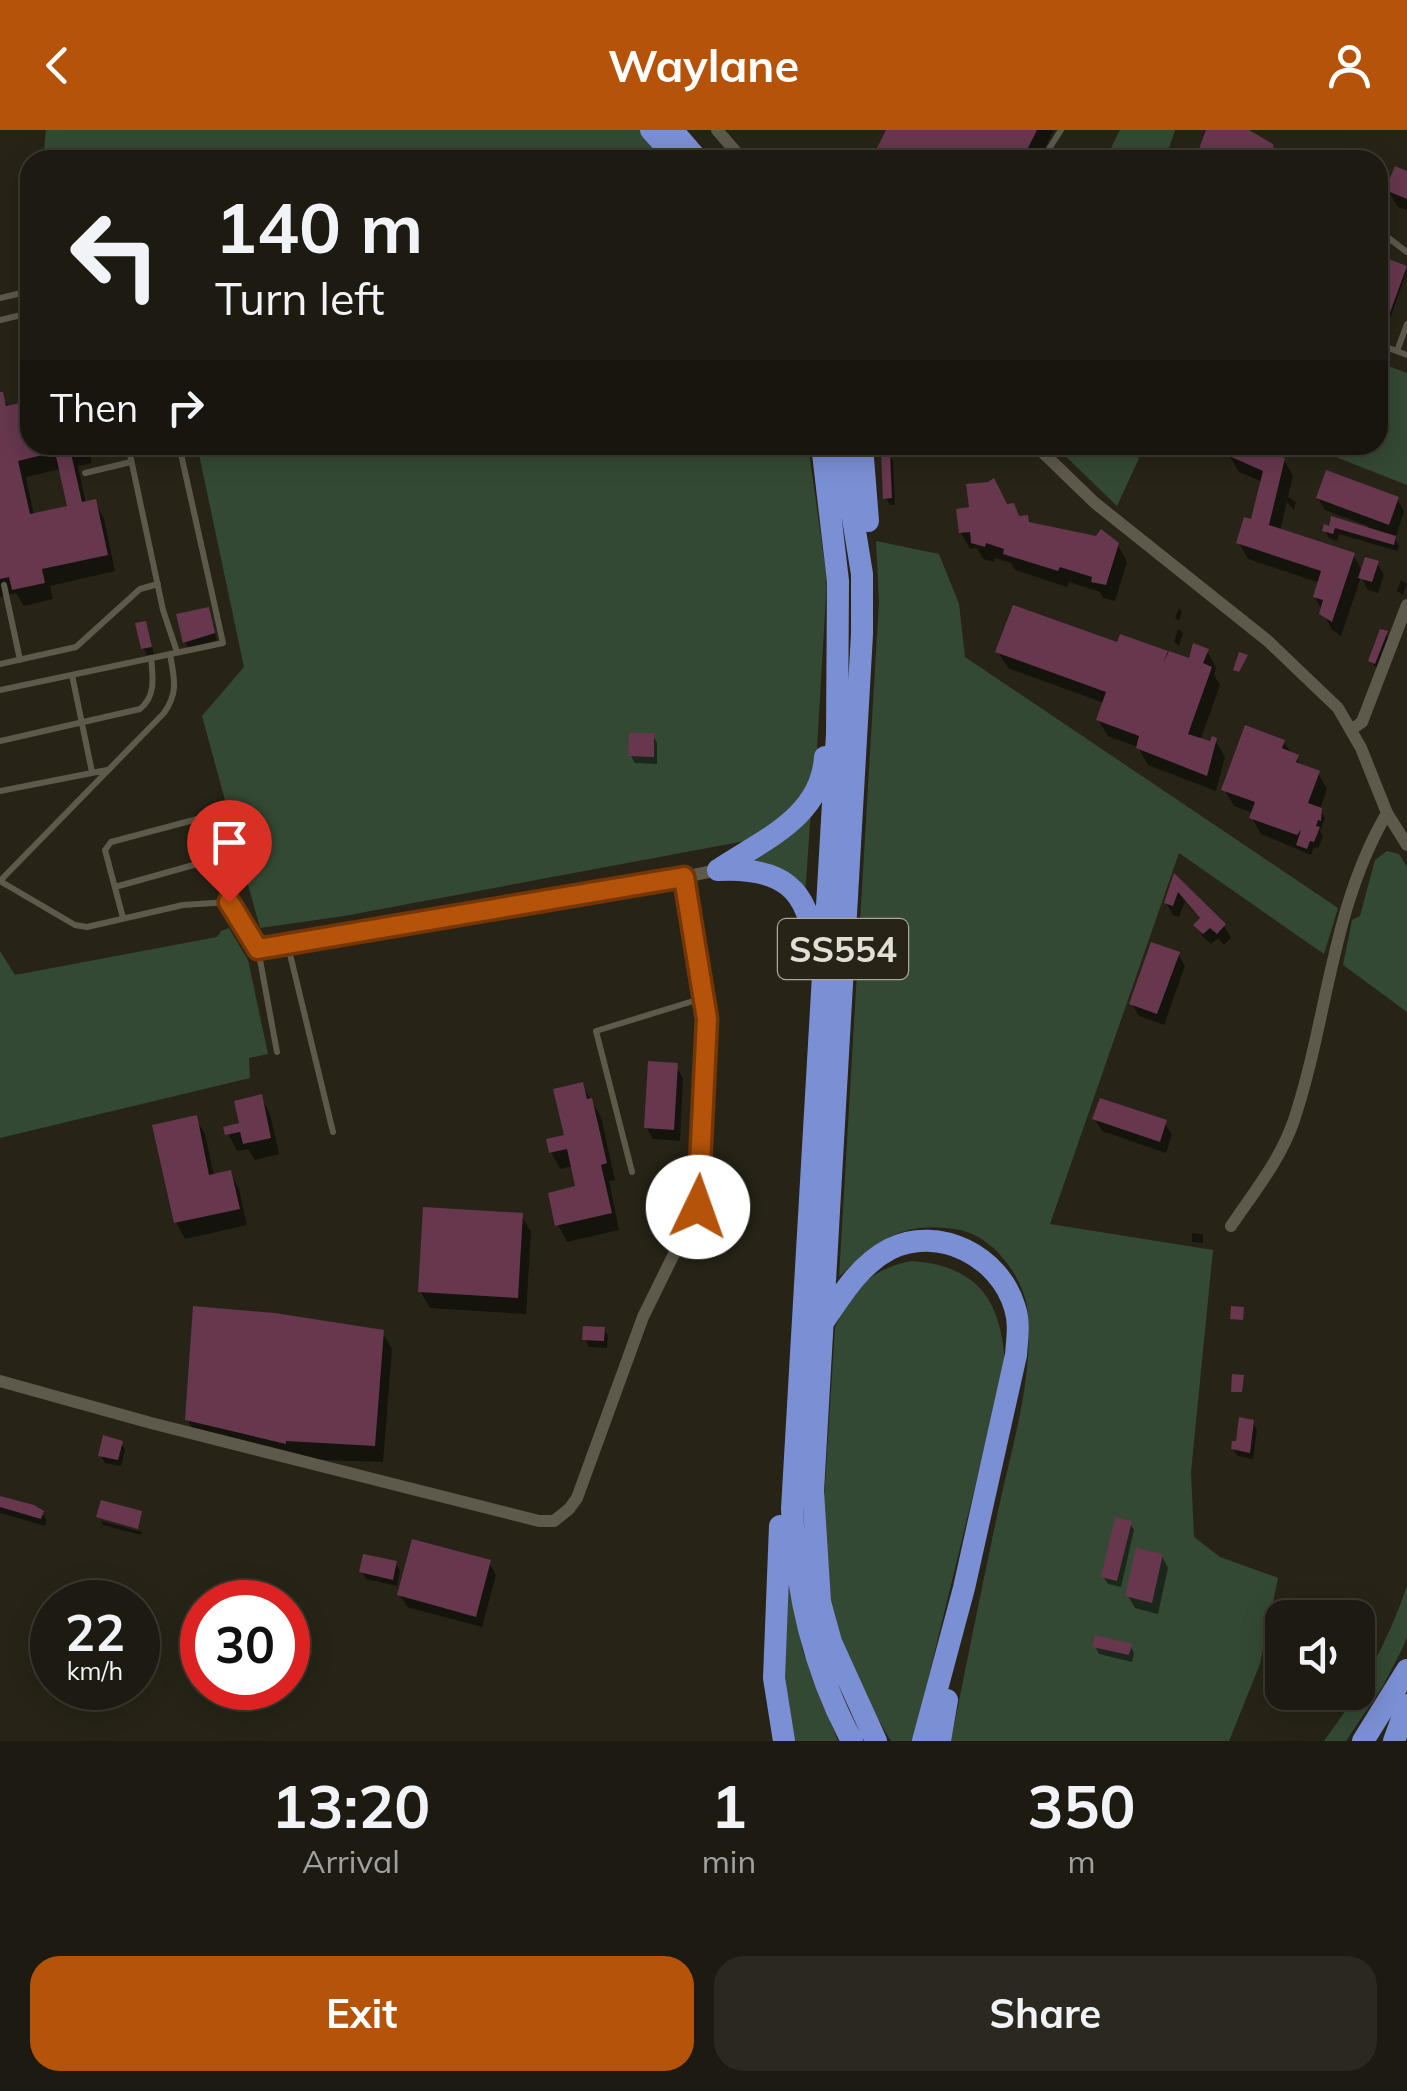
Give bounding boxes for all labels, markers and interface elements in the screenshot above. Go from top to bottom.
text: Waylane [608,37,799,93]
icon: back [30,38,85,93]
icon: person [1322,38,1377,93]
text: 140 m [215,183,423,271]
icon: left [50,190,180,320]
text: Turn left [215,270,384,326]
icon: right [158,380,213,435]
text: Then [50,384,138,432]
pin [187,800,272,903]
icon: arrive [202,815,257,870]
road number: SS554 [778,919,908,979]
position arrow [646,1155,750,1259]
speed limit sign: 30 [180,1580,310,1710]
map controls [1265,1600,1375,1710]
button: sound [1265,1600,1375,1710]
text: 22 [65,1601,125,1664]
text: km/h [67,1655,123,1686]
text: 13:20 [271,1768,430,1843]
text: 1 [711,1768,747,1843]
text: 350 [1028,1768,1136,1843]
text: Arrival [302,1841,400,1881]
text: min [702,1841,756,1881]
text: m [1068,1841,1096,1881]
button: Exit [30,1956,694,2071]
button: Share [714,1956,1377,2071]

